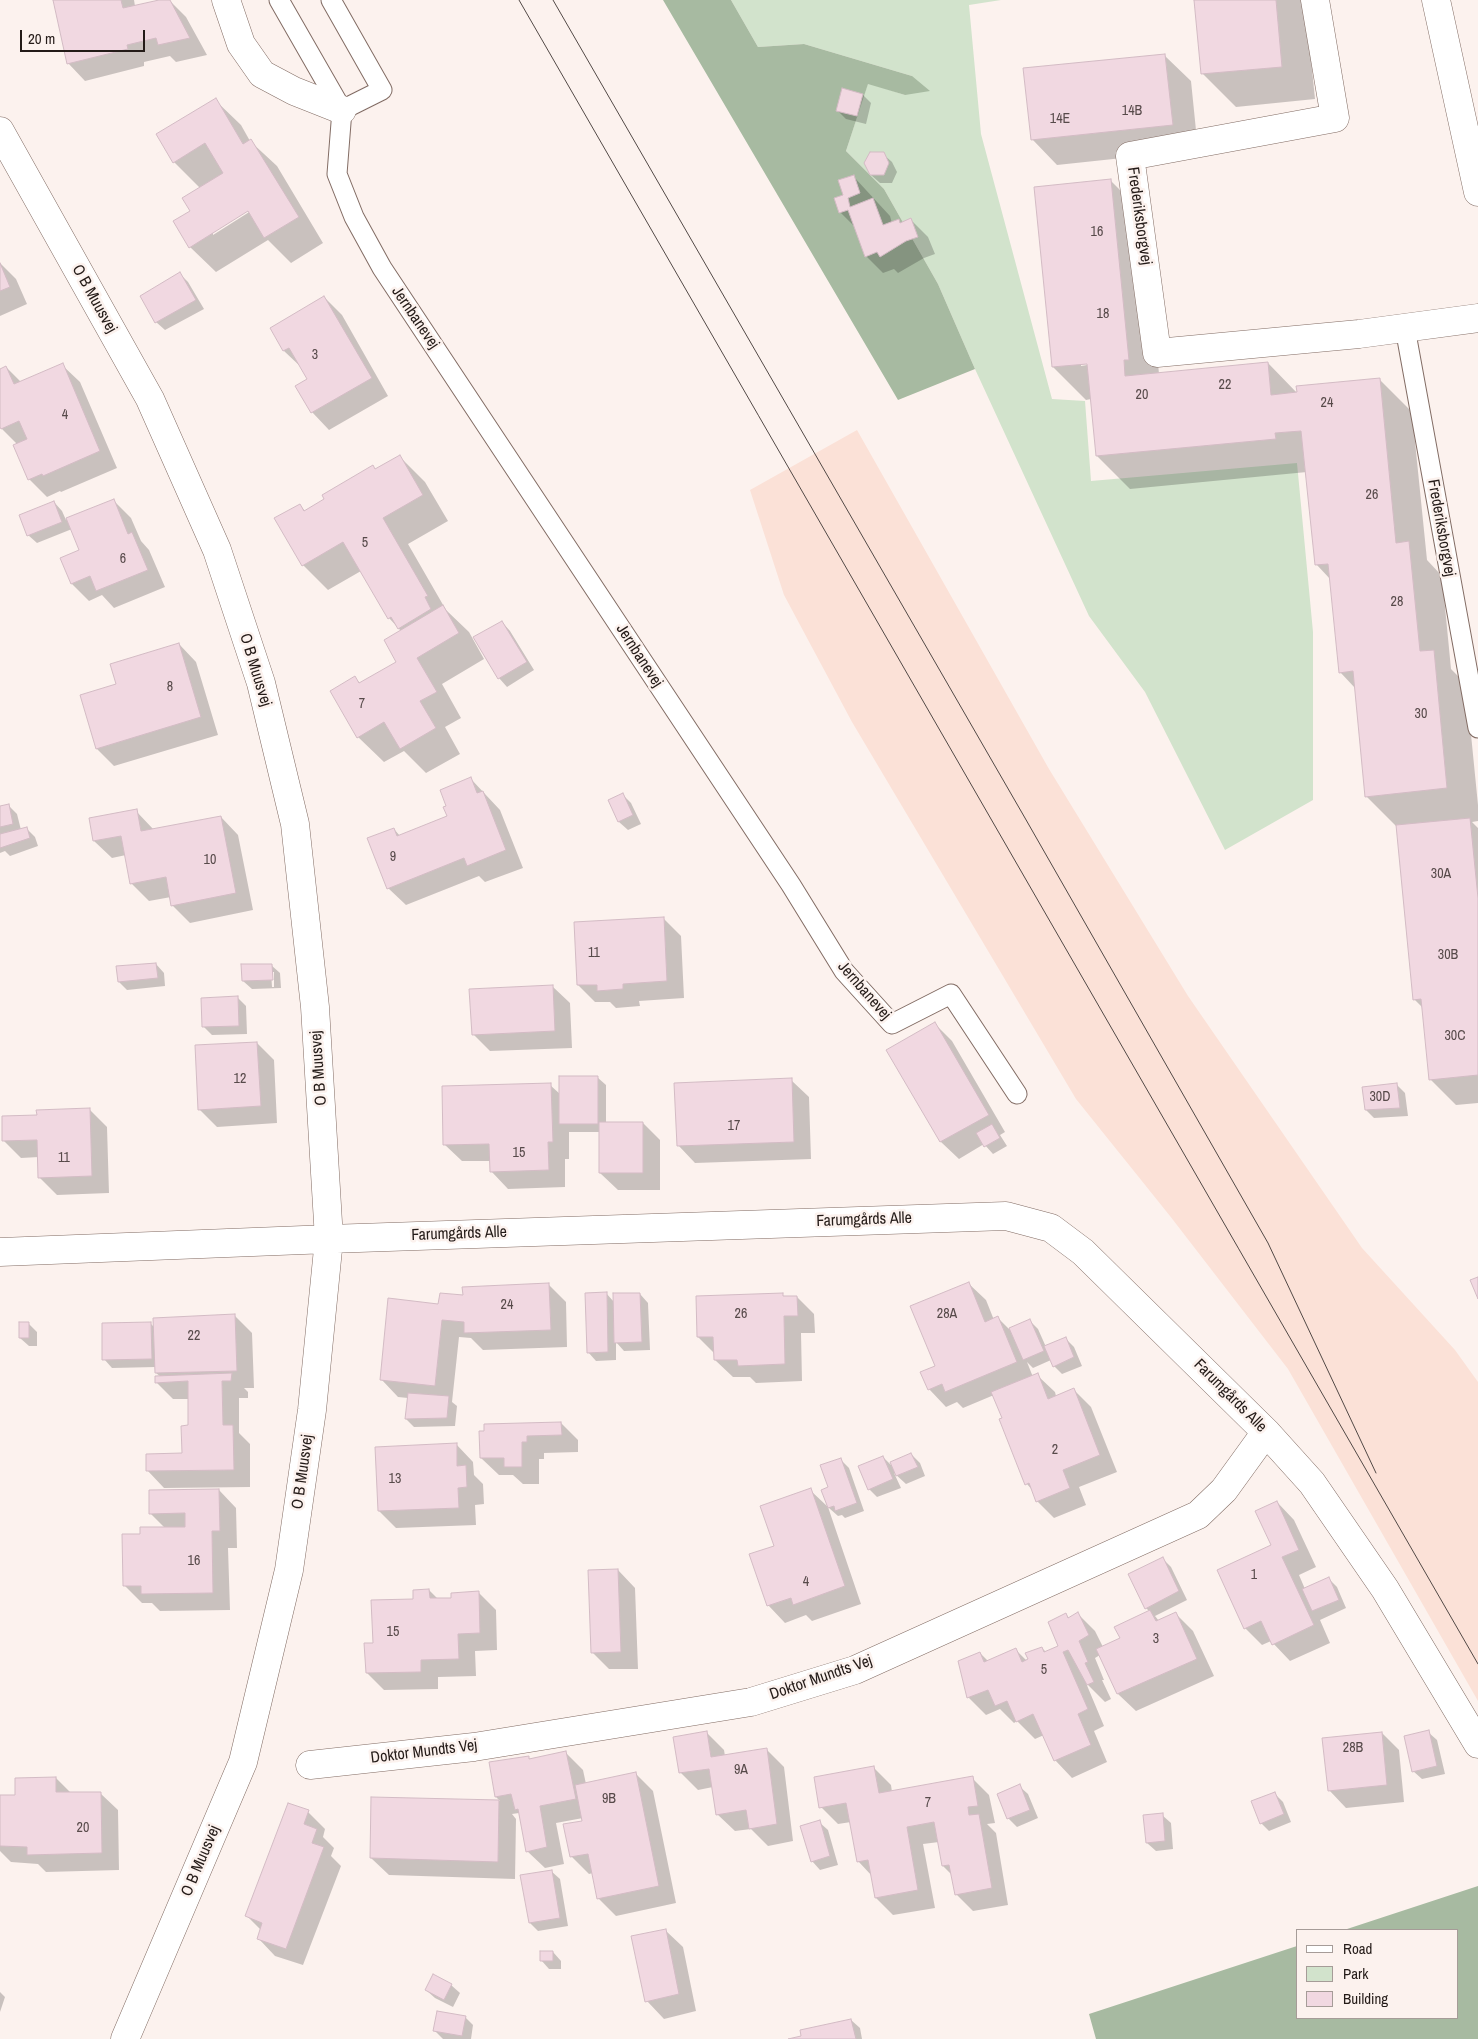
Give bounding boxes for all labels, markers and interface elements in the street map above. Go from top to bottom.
scale bar [22,20,148,52]
text: 20 m [28,28,55,49]
house number: 14B [1122,103,1142,119]
house number: 14E [1050,111,1070,127]
street label: Frederiksborgvej [1123,166,1155,266]
house number: 16 [1091,224,1103,240]
street label: O B Muusvej [67,262,121,336]
street label: Jernbanevej [387,283,443,353]
house number: 18 [1097,306,1109,322]
house number: 3 [312,347,318,363]
house number: 22 [1219,377,1231,393]
house number: 20 [1136,387,1148,403]
house number: 24 [1321,395,1333,411]
house number: 4 [62,407,68,423]
street label: Frederiksborgvej [1423,478,1459,578]
house number: 26 [1366,487,1378,503]
house number: 5 [362,535,368,551]
house number: 6 [120,551,126,567]
house number: 28 [1391,594,1403,610]
street label: Jernbanevej [611,621,667,691]
street label: O B Muusvej [235,631,275,709]
house number: 8 [167,679,173,695]
house number: 7 [359,696,365,712]
house number: 30 [1415,706,1427,722]
house number: 9 [390,849,396,865]
house number: 10 [204,852,216,868]
house number: 30A [1431,866,1451,882]
house number: 11 [588,945,600,961]
house number: 30B [1438,947,1458,963]
street label: Jernbanevej [833,958,895,1024]
house number: 30C [1444,1028,1466,1044]
street label: O B Muusvej [307,1030,331,1106]
house number: 12 [234,1071,246,1087]
house number: 30D [1369,1089,1391,1105]
house number: 17 [728,1118,740,1134]
house number: 15 [513,1145,525,1161]
house number: 11 [58,1150,70,1166]
street label: Farumgårds Alle [816,1209,912,1231]
street label: Farumgårds Alle [411,1223,507,1245]
house number: 24 [501,1297,513,1313]
house number: 26 [735,1306,747,1322]
house number: 28A [937,1306,957,1322]
house number: 22 [188,1328,200,1344]
street label: Farumgårds Alle [1189,1355,1271,1437]
street label: O B Muusvej [288,1433,318,1511]
house number: 2 [1052,1442,1058,1458]
house number: 13 [389,1471,401,1487]
house number: 16 [188,1553,200,1569]
house number: 1 [1251,1567,1257,1583]
house number: 4 [803,1574,809,1590]
house number: 15 [387,1624,399,1640]
house number: 3 [1153,1631,1159,1647]
street label: Doktor Mundts Vej [767,1651,875,1705]
house number: 5 [1041,1662,1047,1678]
street label: Doktor Mundts Vej [370,1736,478,1768]
house number: 28B [1343,1740,1363,1756]
house number: 9A [734,1762,748,1778]
house number: 9B [602,1791,616,1807]
house number: 7 [925,1795,931,1811]
house number: 20 [77,1820,89,1836]
street label: O B Muusvej [177,1823,225,1899]
legend [1296,1929,1458,2019]
text: Road [1343,1938,1372,1959]
text: Park [1343,1963,1368,1984]
text: Building [1343,1988,1388,2009]

